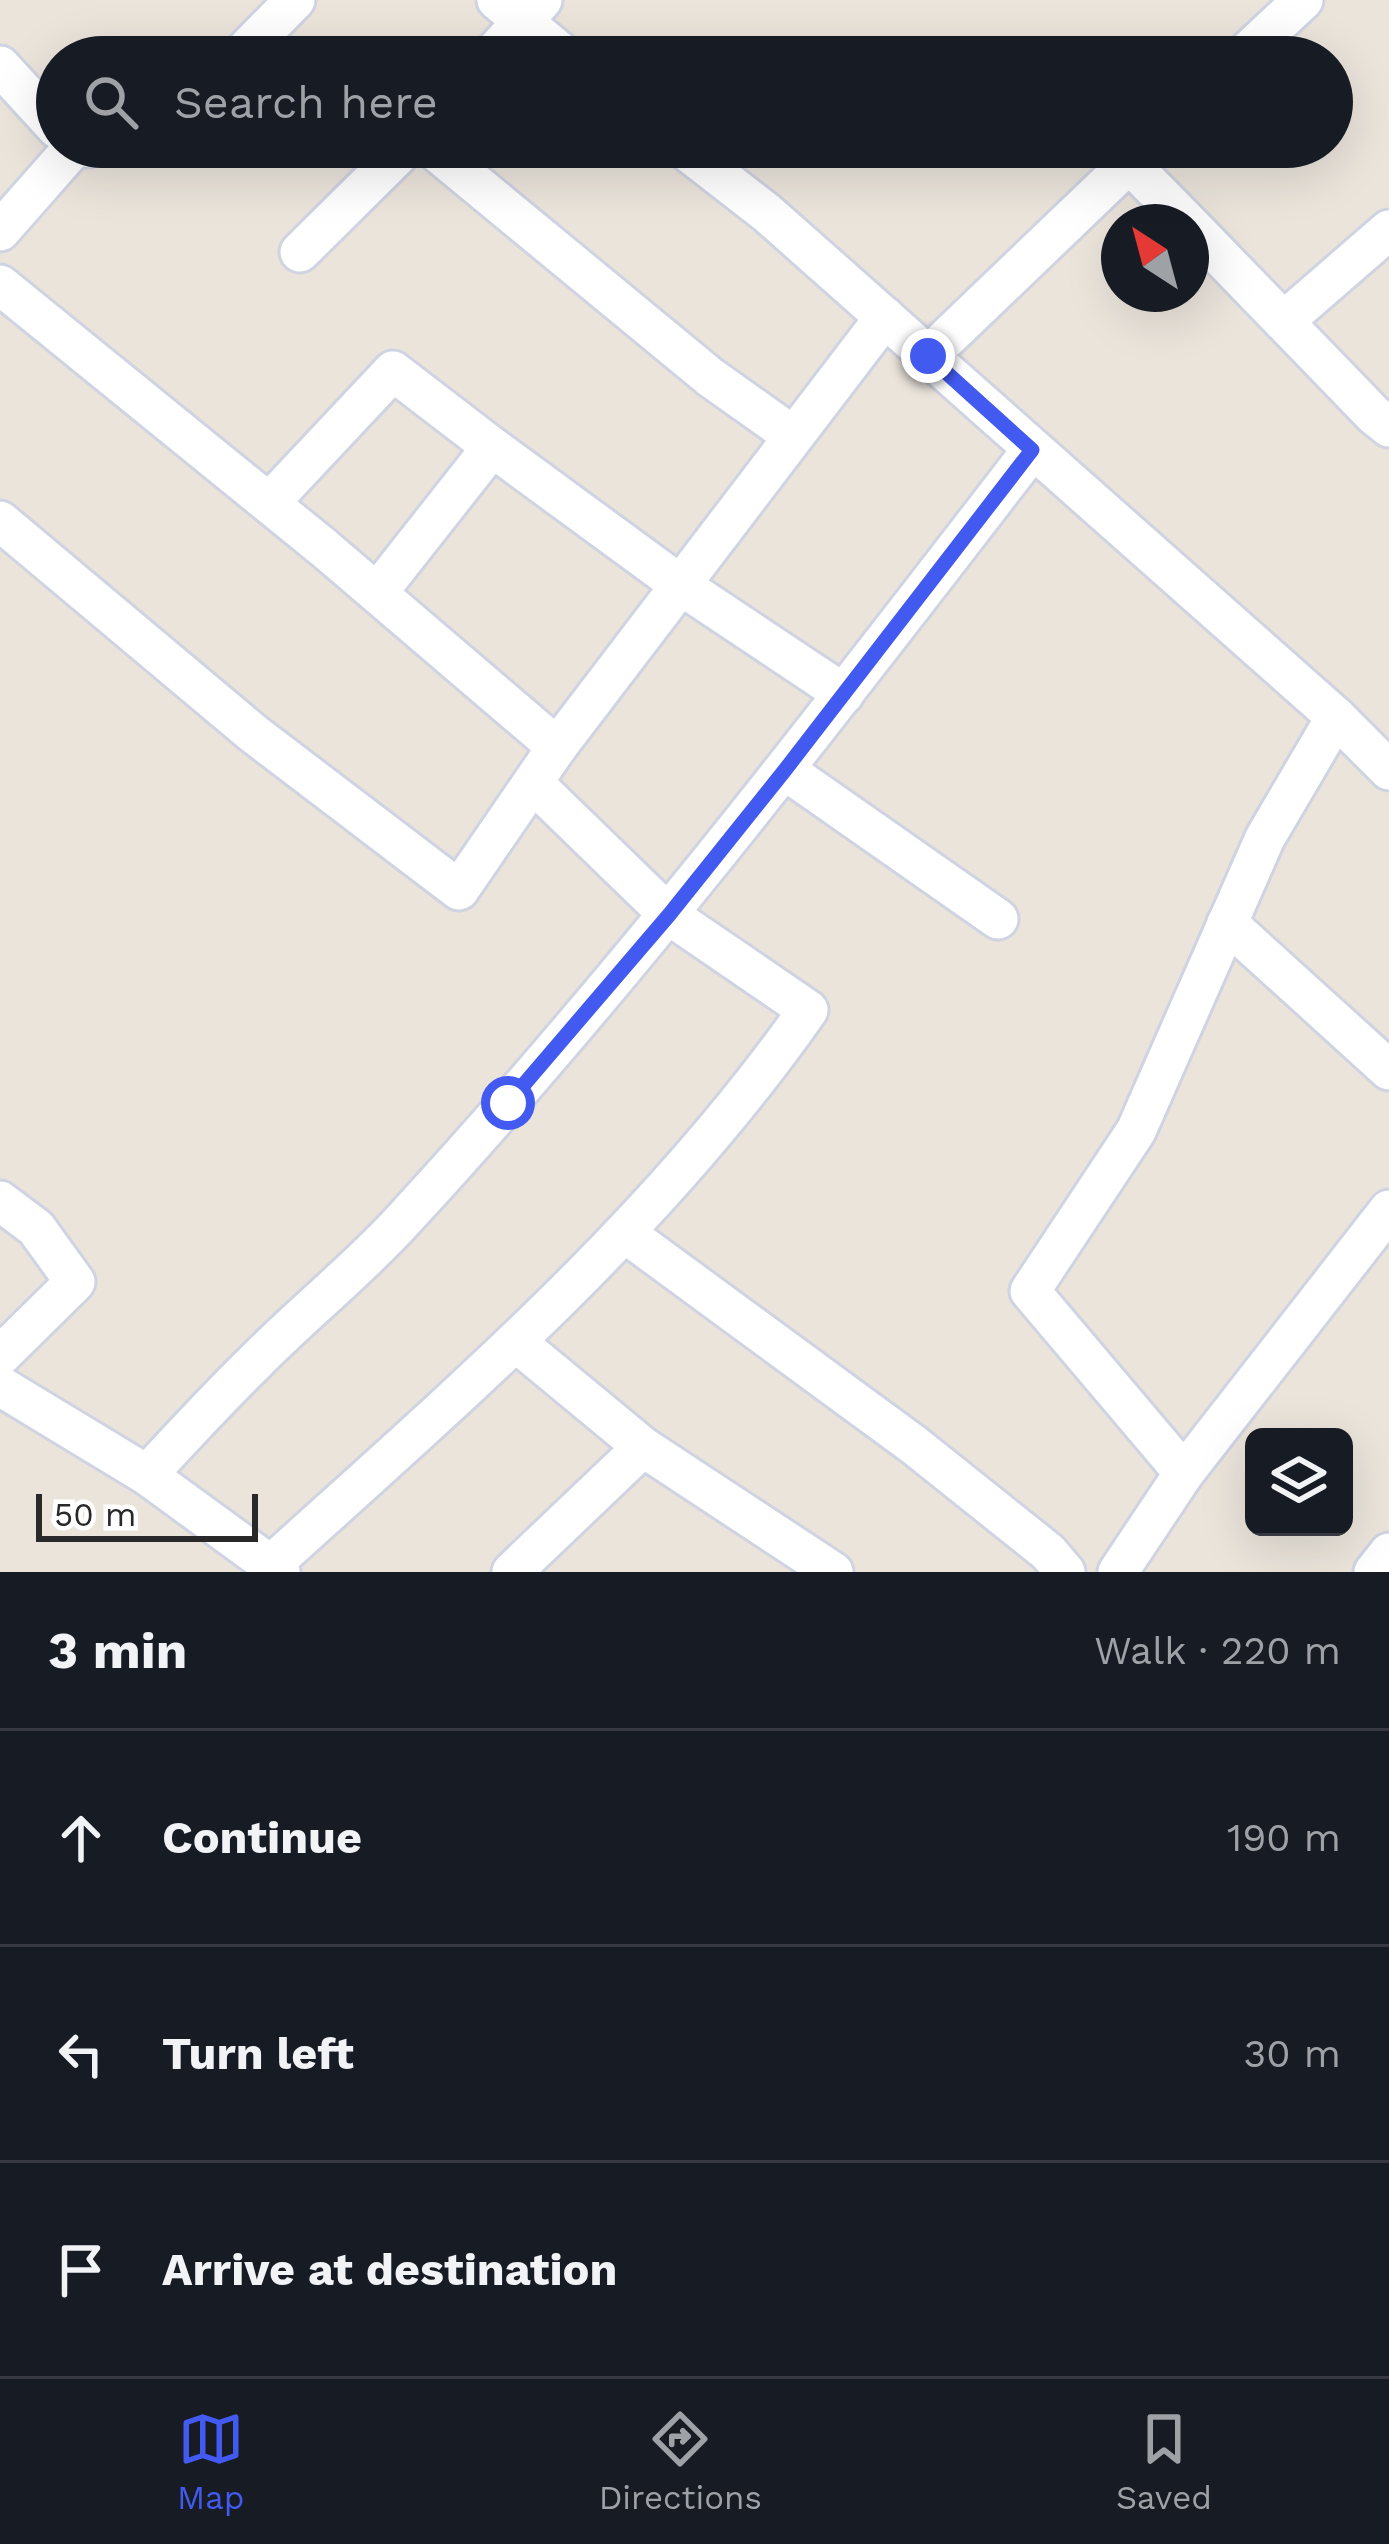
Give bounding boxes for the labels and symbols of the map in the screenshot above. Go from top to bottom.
north arrow [1101,204,1209,312]
route end [901,329,955,383]
route start [481,1076,535,1130]
scale bar [36,1488,258,1541]

